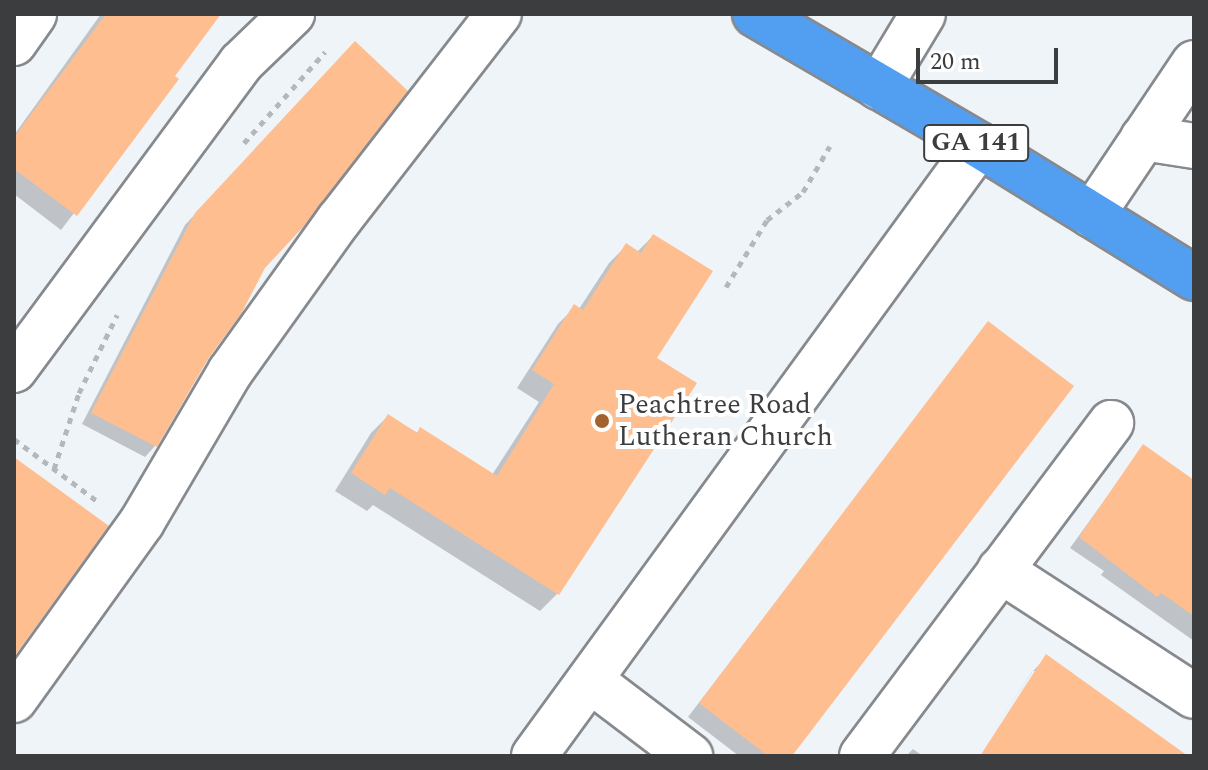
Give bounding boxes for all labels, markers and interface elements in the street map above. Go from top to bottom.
scale bar [920,32,1062,82]
text: 20 m [930,44,981,80]
road number: GA 141 [922,121,1030,165]
place label: Peachtree Road Lutheran Church [618,388,833,454]
marker: Peachtree Road Lutheran Church [593,412,611,430]

